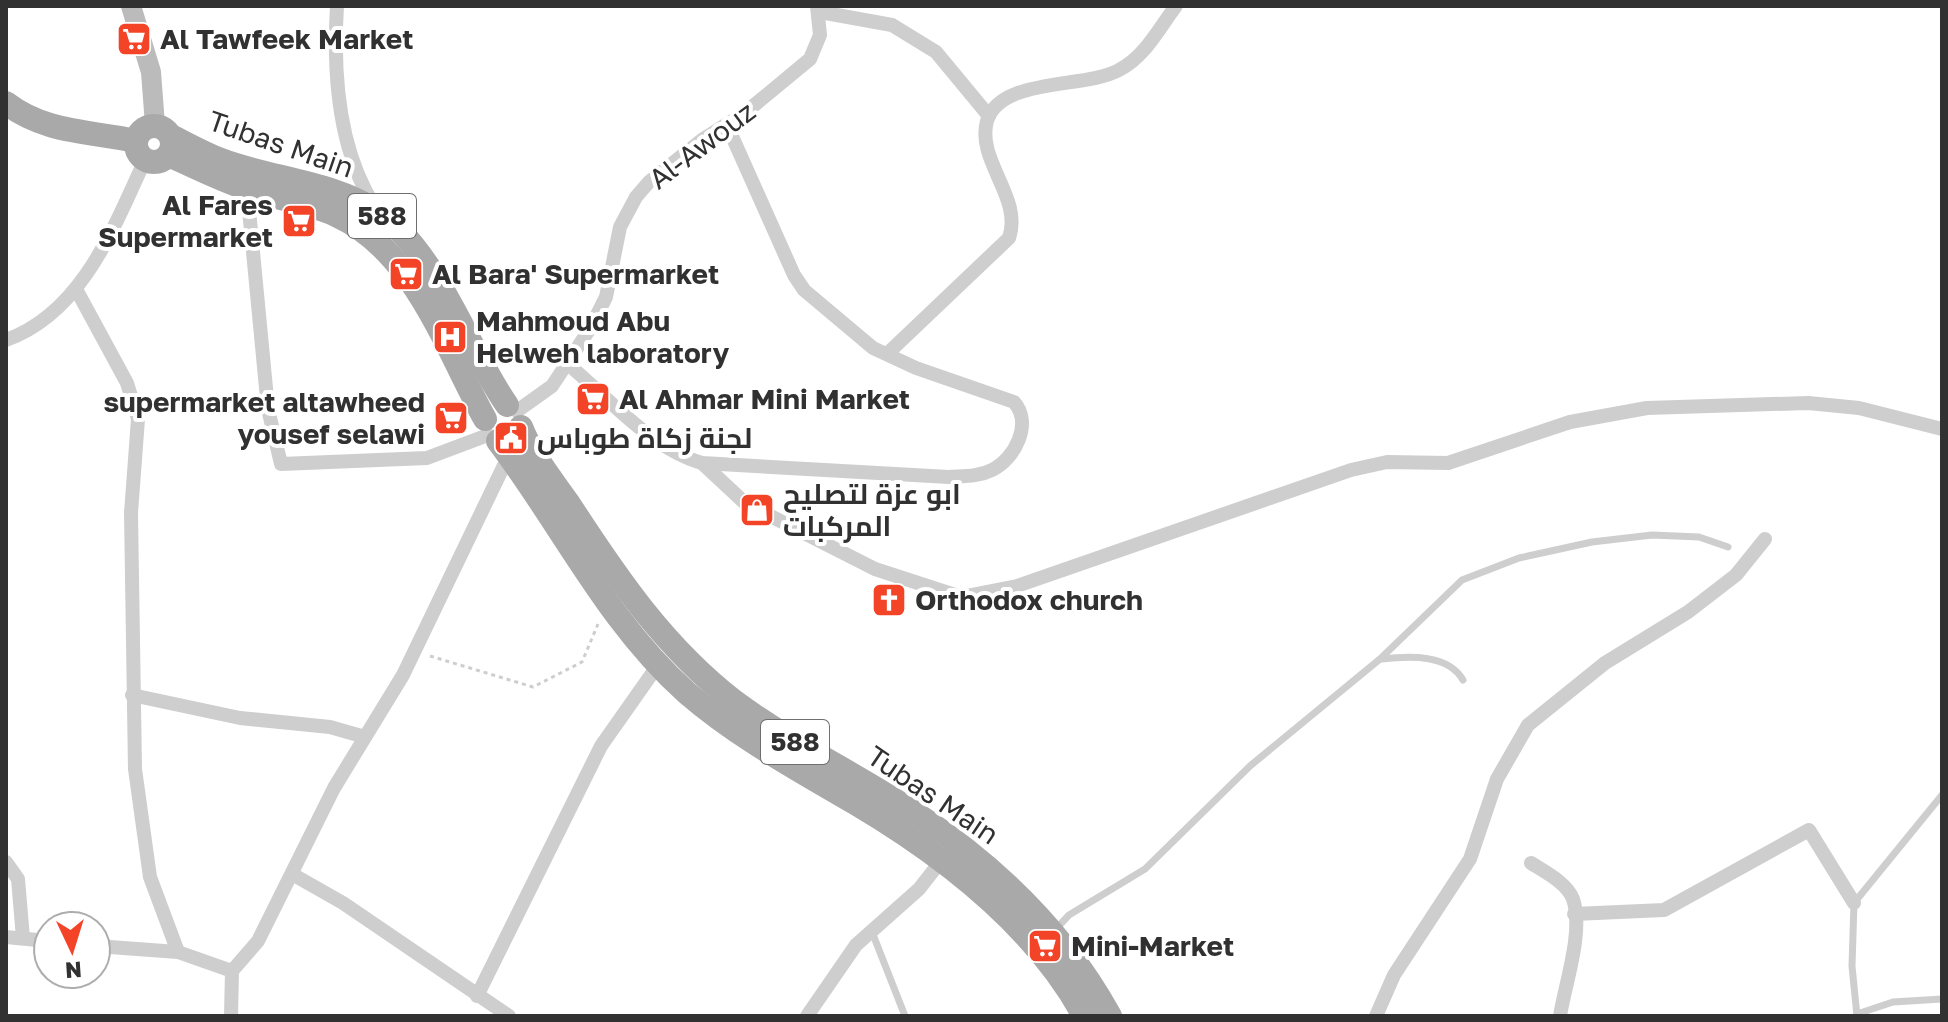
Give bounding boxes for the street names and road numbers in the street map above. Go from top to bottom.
street label: Al-Awouz [642,94,761,195]
street label: Tubas Main [204,103,358,184]
road number: 588 [348,194,416,238]
road number: 588 [761,720,829,764]
street label: Tubas Main [861,739,1005,851]

